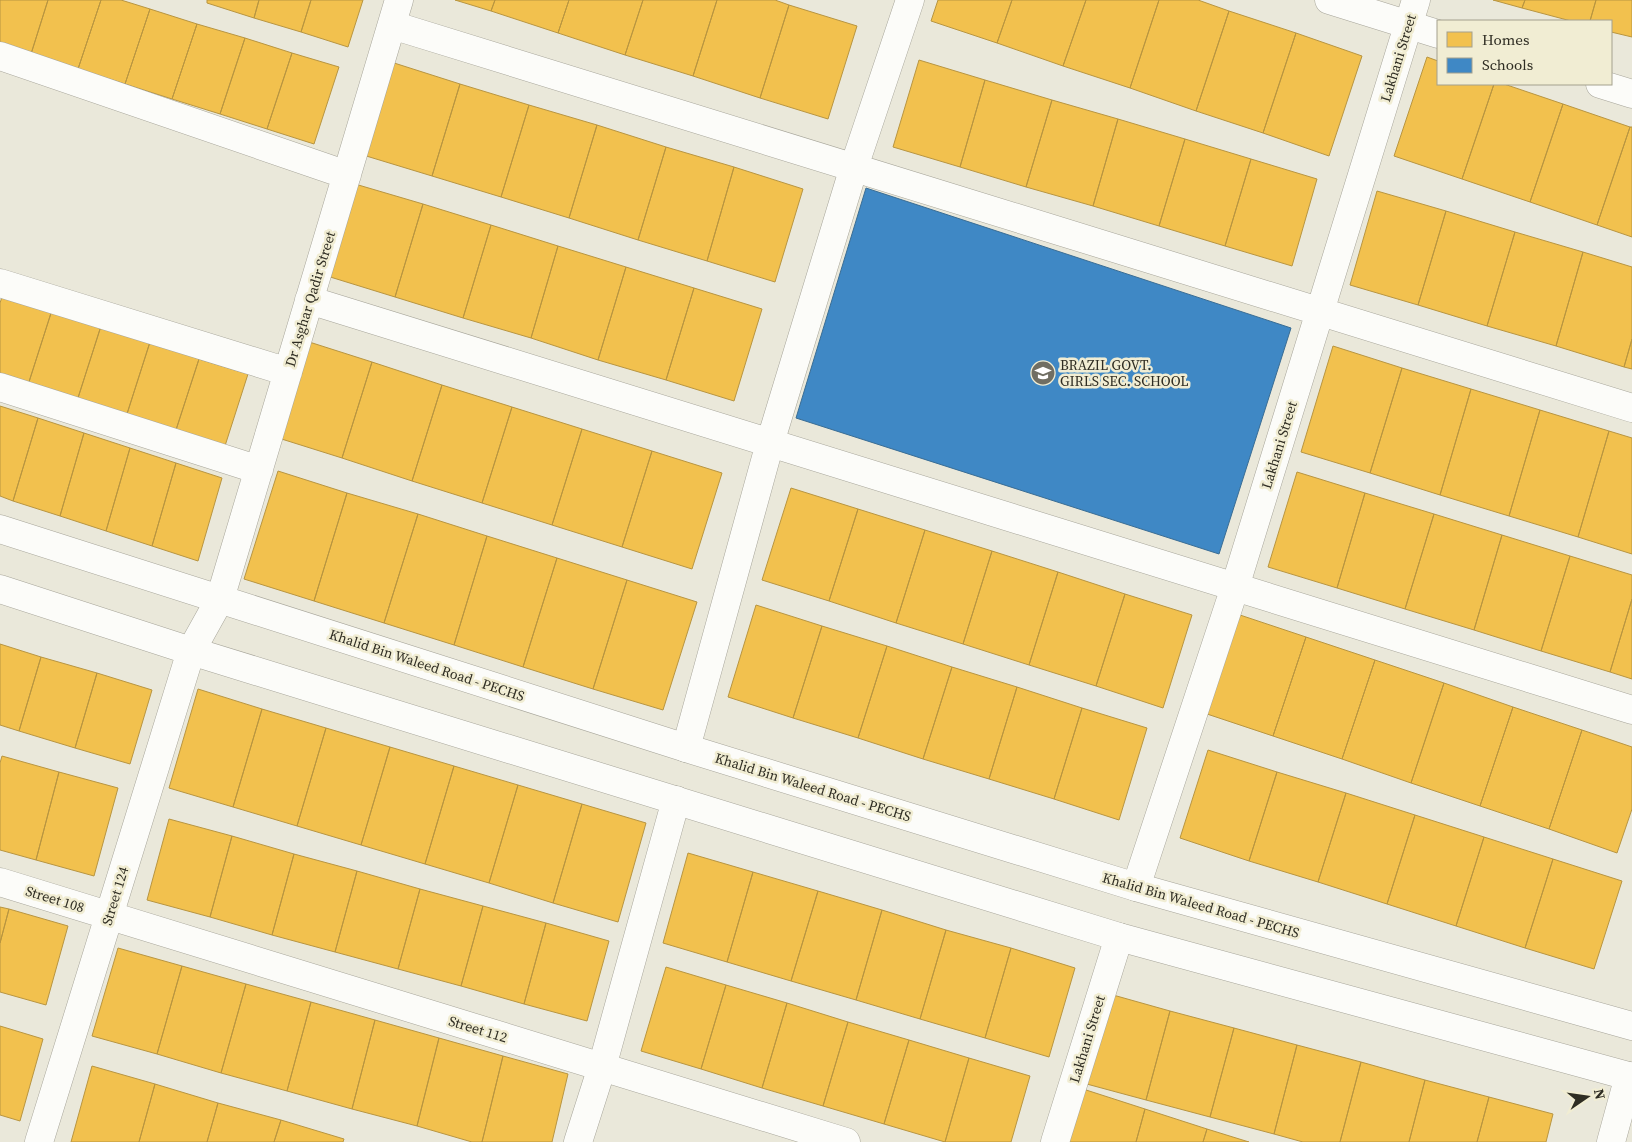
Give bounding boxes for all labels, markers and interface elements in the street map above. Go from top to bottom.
street label: Lakhani Street [1375,11,1421,104]
legend [1437,20,1612,85]
text: Homes [1482,29,1529,50]
text: Schools [1482,54,1533,75]
street label: Dr Asghar Qadir Street [280,228,340,369]
place label: BRAZIL GOVT. GIRLS SEC. SCHOOL [1060,355,1189,391]
school or university icon: BRAZIL GOVT. GIRLS SEC. SCHOOL [1030,360,1056,386]
street label: Lakhani Street [1256,398,1302,491]
street label: Khalid Bin Waleed Road - PECHS [327,624,527,706]
street label: Khalid Bin Waleed Road - PECHS [712,748,914,826]
street label: Street 124 [97,864,133,928]
street label: Khalid Bin Waleed Road - PECHS [1100,867,1302,943]
street label: Street 108 [23,881,87,917]
street label: Lakhani Street [1064,992,1110,1085]
street label: Street 112 [446,1011,510,1047]
north arrow [1562,1072,1612,1122]
text: N [1589,1087,1611,1101]

